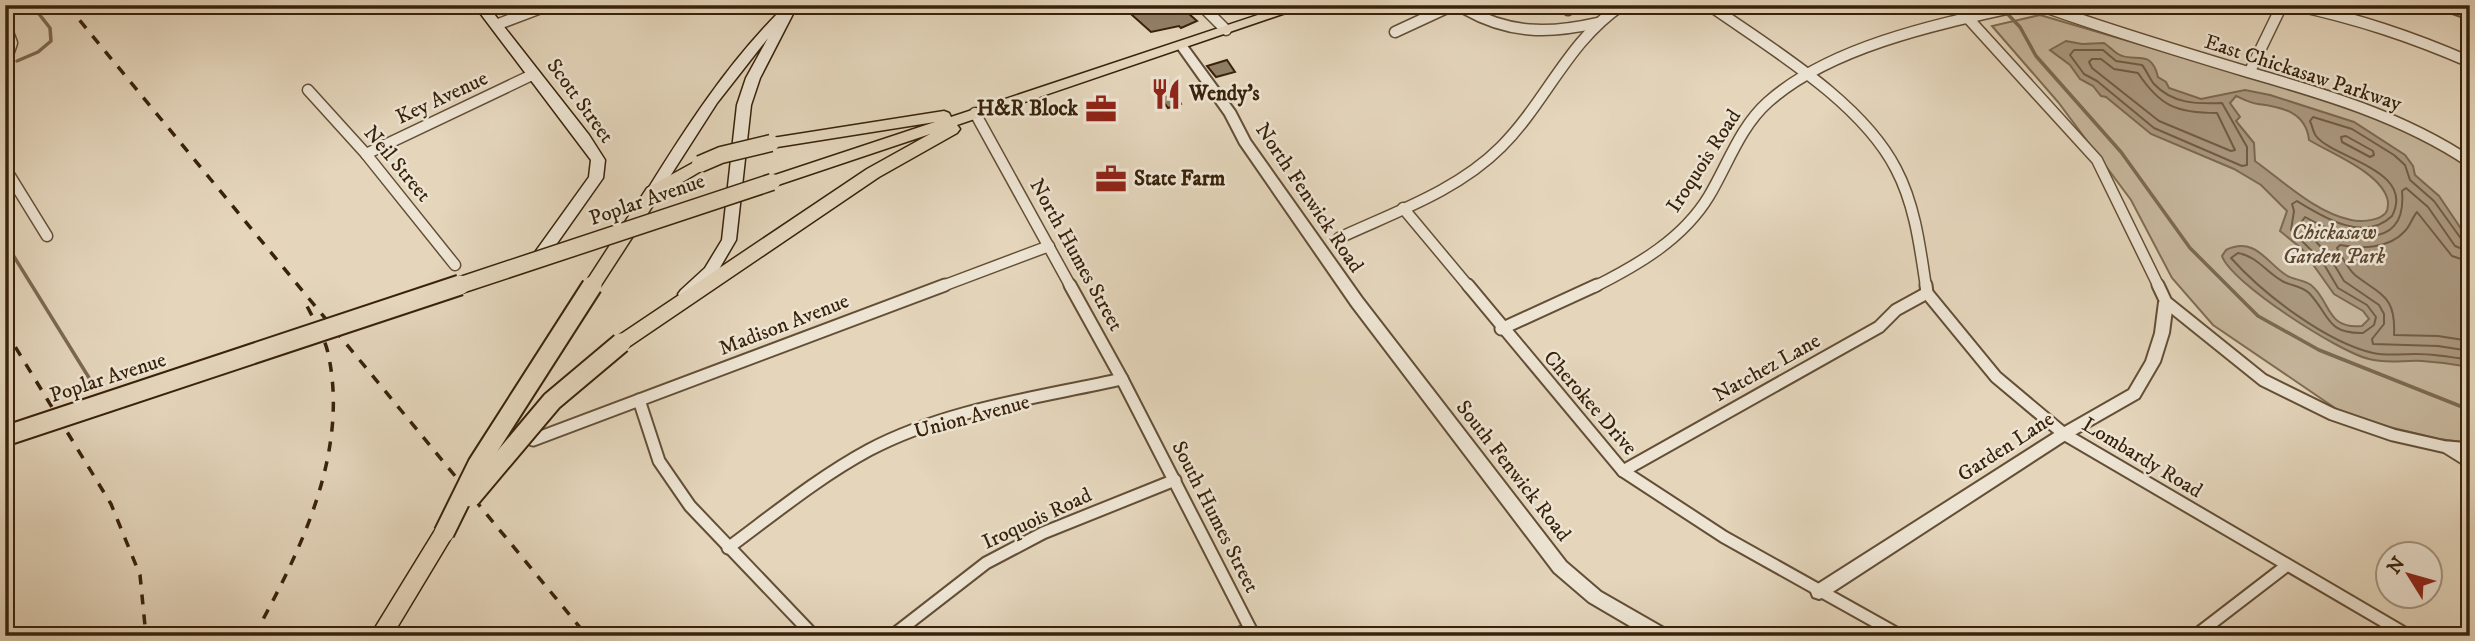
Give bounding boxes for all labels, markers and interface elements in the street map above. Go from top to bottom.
street label: East Chickasaw Parkway [2201,29,2406,118]
street label: Scott Street [541,54,619,148]
street label: Key Avenue [392,65,492,131]
restaurant icon: Wendy's [1149,77,1183,111]
place label: Wendy's [1188,81,1260,107]
office icon: H&R Block [1084,92,1118,126]
place label: H&R Block [977,96,1079,122]
street label: Iroquois Road [1661,104,1747,217]
street label: North Fenwick Road [1249,118,1369,278]
street label: Neil Street [358,121,437,208]
office icon: State Farm [1094,162,1128,196]
place label: State Farm [1134,166,1226,192]
street label: Poplar Avenue [586,168,709,232]
street label: North Humes Street [1023,174,1129,336]
park label: Chickasaw Garden Park [2283,220,2386,270]
street label: Madison Avenue [715,288,853,362]
street label: Natchez Lane [1709,328,1825,408]
street label: Cherokee Drive [1537,345,1643,461]
street label: Poplar Avenue [47,347,170,409]
street label: Union Avenue [911,389,1033,445]
street label: South Fenwick Road [1450,395,1576,547]
street label: Garden Lane [1953,406,2059,488]
street label: Lombardy Road [2077,412,2207,504]
street label: South Humes Street [1166,437,1265,597]
street label: Iroquois Road [978,482,1096,556]
north arrow [2374,540,2444,610]
text: N [2383,552,2411,579]

